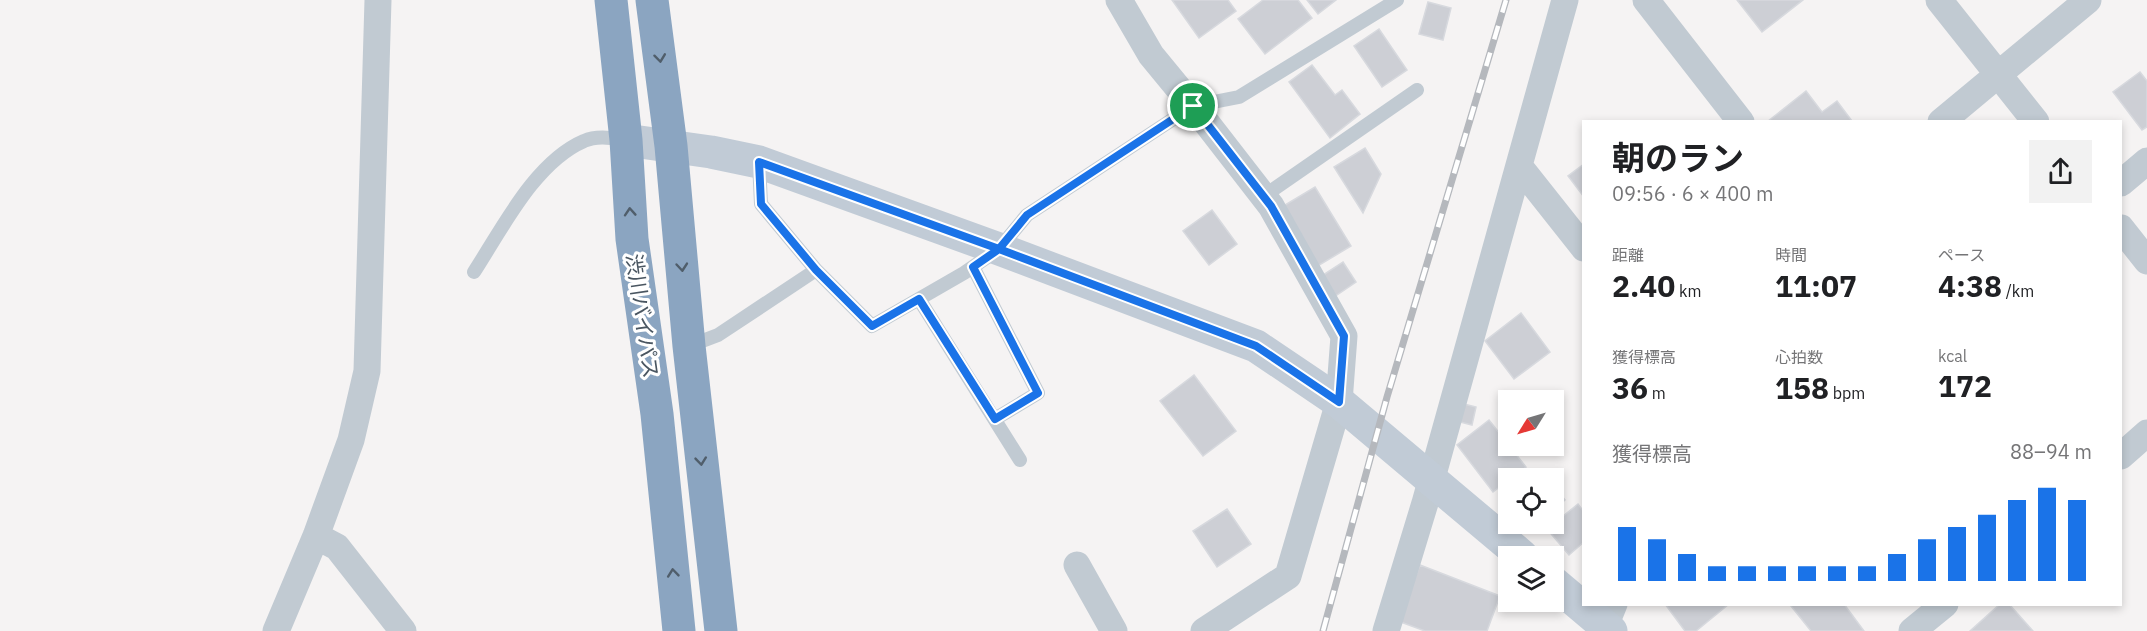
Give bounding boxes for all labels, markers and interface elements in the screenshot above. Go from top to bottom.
one-way arrow [653,53,665,63]
pin [1167,80,1218,131]
icon: arrive [1176,89,1209,122]
text: 朝のラン [1612,136,1744,179]
button: share [2029,140,2092,203]
text: 09:56 · 6 × 400 m [1612,180,1773,207]
one-way arrow [624,208,637,217]
text: 距離 [1612,245,1644,265]
text: 時間 [1775,245,1807,265]
text: ペース [1938,245,1985,265]
street label: 渋川バイパス [620,252,666,380]
one-way arrow [675,262,688,271]
text: 2.40 [1612,266,1675,305]
text: 11:07 [1775,266,1857,305]
text: 4:38 [1938,266,2002,305]
text: km [1675,281,1702,301]
text: /km [2002,281,2034,301]
text: kcal [1938,346,1967,366]
text: 獲得標高 [1612,347,1676,367]
text: 心拍数 [1775,347,1823,367]
text: 172 [1938,366,1992,405]
text: 36 [1612,368,1648,407]
text: 158 [1775,368,1829,407]
text: m [1648,383,1666,403]
text: bpm [1829,383,1865,403]
north arrow [1498,390,1564,456]
map controls [1498,390,1564,612]
text: 88–94 m [2010,438,2092,465]
text: 獲得標高 [1612,440,1692,467]
one-way arrow [695,456,707,465]
button: locate [1498,468,1564,534]
button: layers [1498,546,1564,612]
one-way arrow [667,568,680,577]

